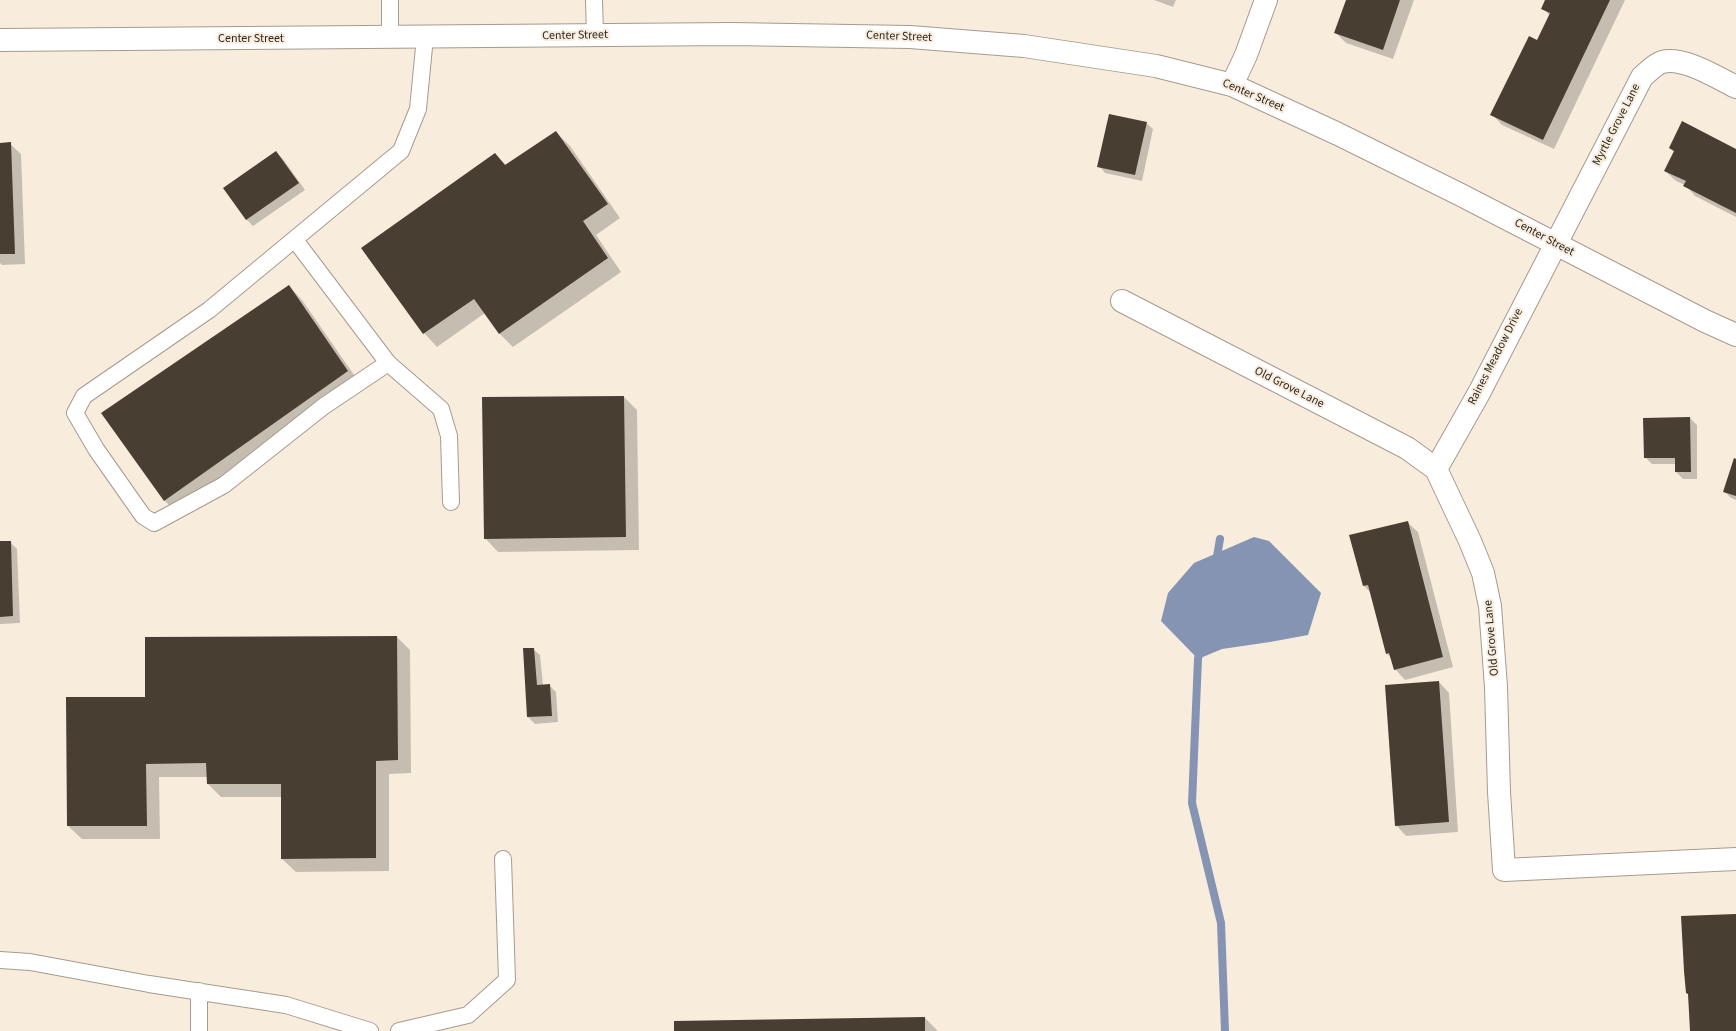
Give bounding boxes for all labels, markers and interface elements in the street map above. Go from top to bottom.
street label: Center Street [542,28,608,44]
street label: Center Street [866,29,932,45]
street label: Center Street [218,32,284,46]
street label: Center Street [1220,77,1286,115]
street label: Myrtle Grove Lane [1590,82,1644,168]
street label: Center Street [1512,216,1576,260]
street label: Raines Meadow Drive [1465,306,1527,408]
street label: Old Grove Lane [1252,364,1326,412]
street label: Old Grove Lane [1482,599,1502,677]

